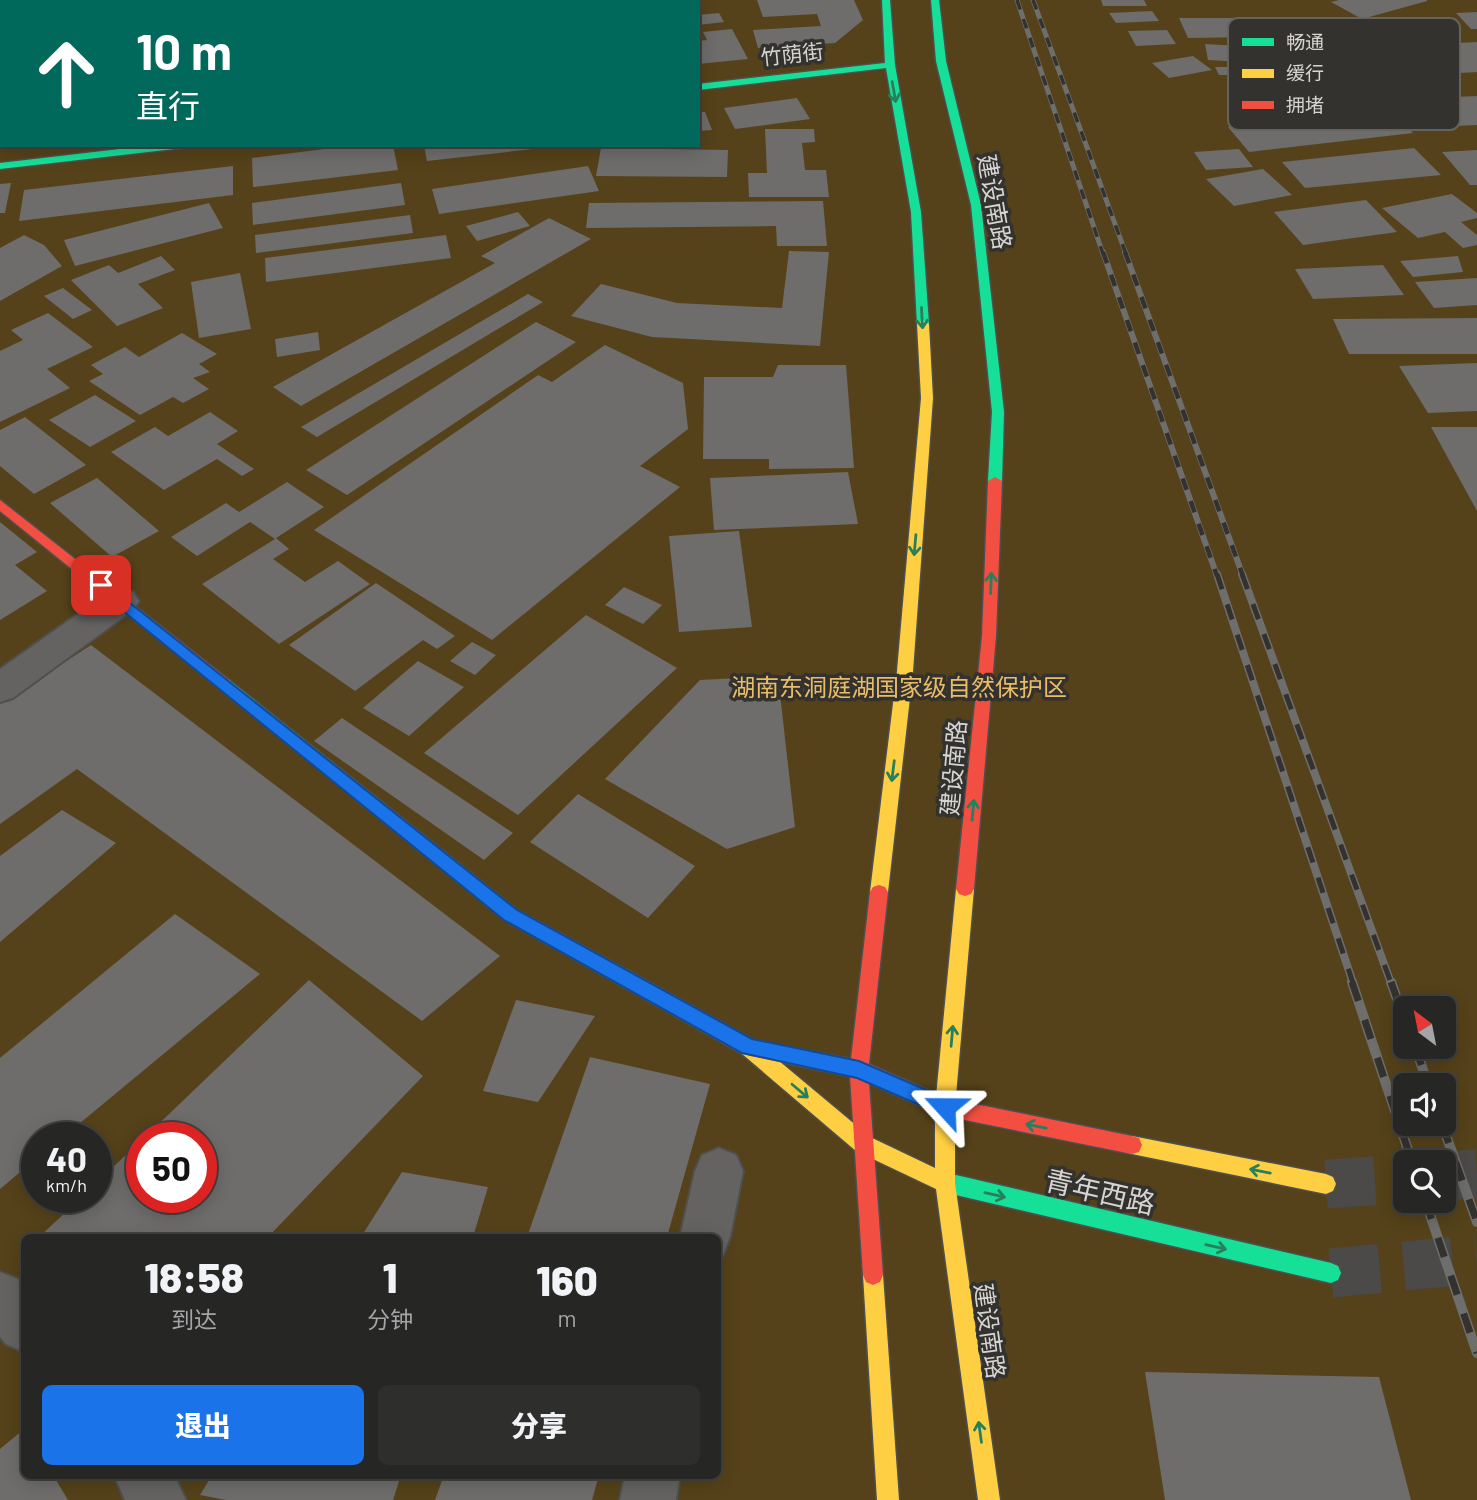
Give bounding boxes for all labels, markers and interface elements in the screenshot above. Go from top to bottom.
legend [1228,18,1460,130]
text: 10 m [136,21,232,80]
icon: ahead [21,28,112,119]
text: 畅通 [1286,30,1324,53]
street label: 竹荫街 [759,38,824,69]
text: 缓行 [1286,61,1324,84]
one-way arrow [888,80,902,103]
text: 直行 [136,86,200,124]
text: 拥堵 [1286,93,1324,116]
street label: 建设南路 [973,152,1018,252]
one-way arrow [916,306,929,328]
one-way arrow [908,533,921,555]
pin [71,555,131,615]
icon: arrive [82,566,120,604]
one-way arrow [985,572,998,595]
park label: 湖南东洞庭湖国家级自然保护区 [731,672,1067,701]
street label: 建设南路 [934,719,971,817]
one-way arrow [887,759,900,782]
one-way arrow [967,799,980,821]
north arrow [1393,996,1456,1059]
map controls [1393,996,1456,1213]
one-way arrow [946,1025,959,1048]
position arrow [908,1070,982,1144]
button: sound [1393,1073,1456,1136]
one-way arrow [791,1083,809,1099]
one-way arrow [1026,1118,1048,1132]
speed limit sign: 50 [126,1122,217,1213]
text: 40 [46,1137,87,1179]
button: search [1393,1150,1456,1213]
street label: 青年西路 [1042,1162,1159,1220]
one-way arrow [1249,1163,1272,1177]
text: km/h [46,1174,87,1196]
one-way arrow [983,1189,1005,1202]
one-way arrow [1204,1240,1227,1254]
text: 18:58 [144,1251,244,1301]
text: 1 [382,1251,397,1301]
text: 160 [536,1254,598,1304]
street label: 建设南路 [969,1281,1012,1380]
text: m [557,1304,576,1332]
text: 到达 [171,1305,217,1333]
text: 分钟 [367,1305,413,1333]
button: 退出 [42,1385,364,1465]
button: 分享 [378,1385,700,1465]
one-way arrow [973,1422,986,1444]

